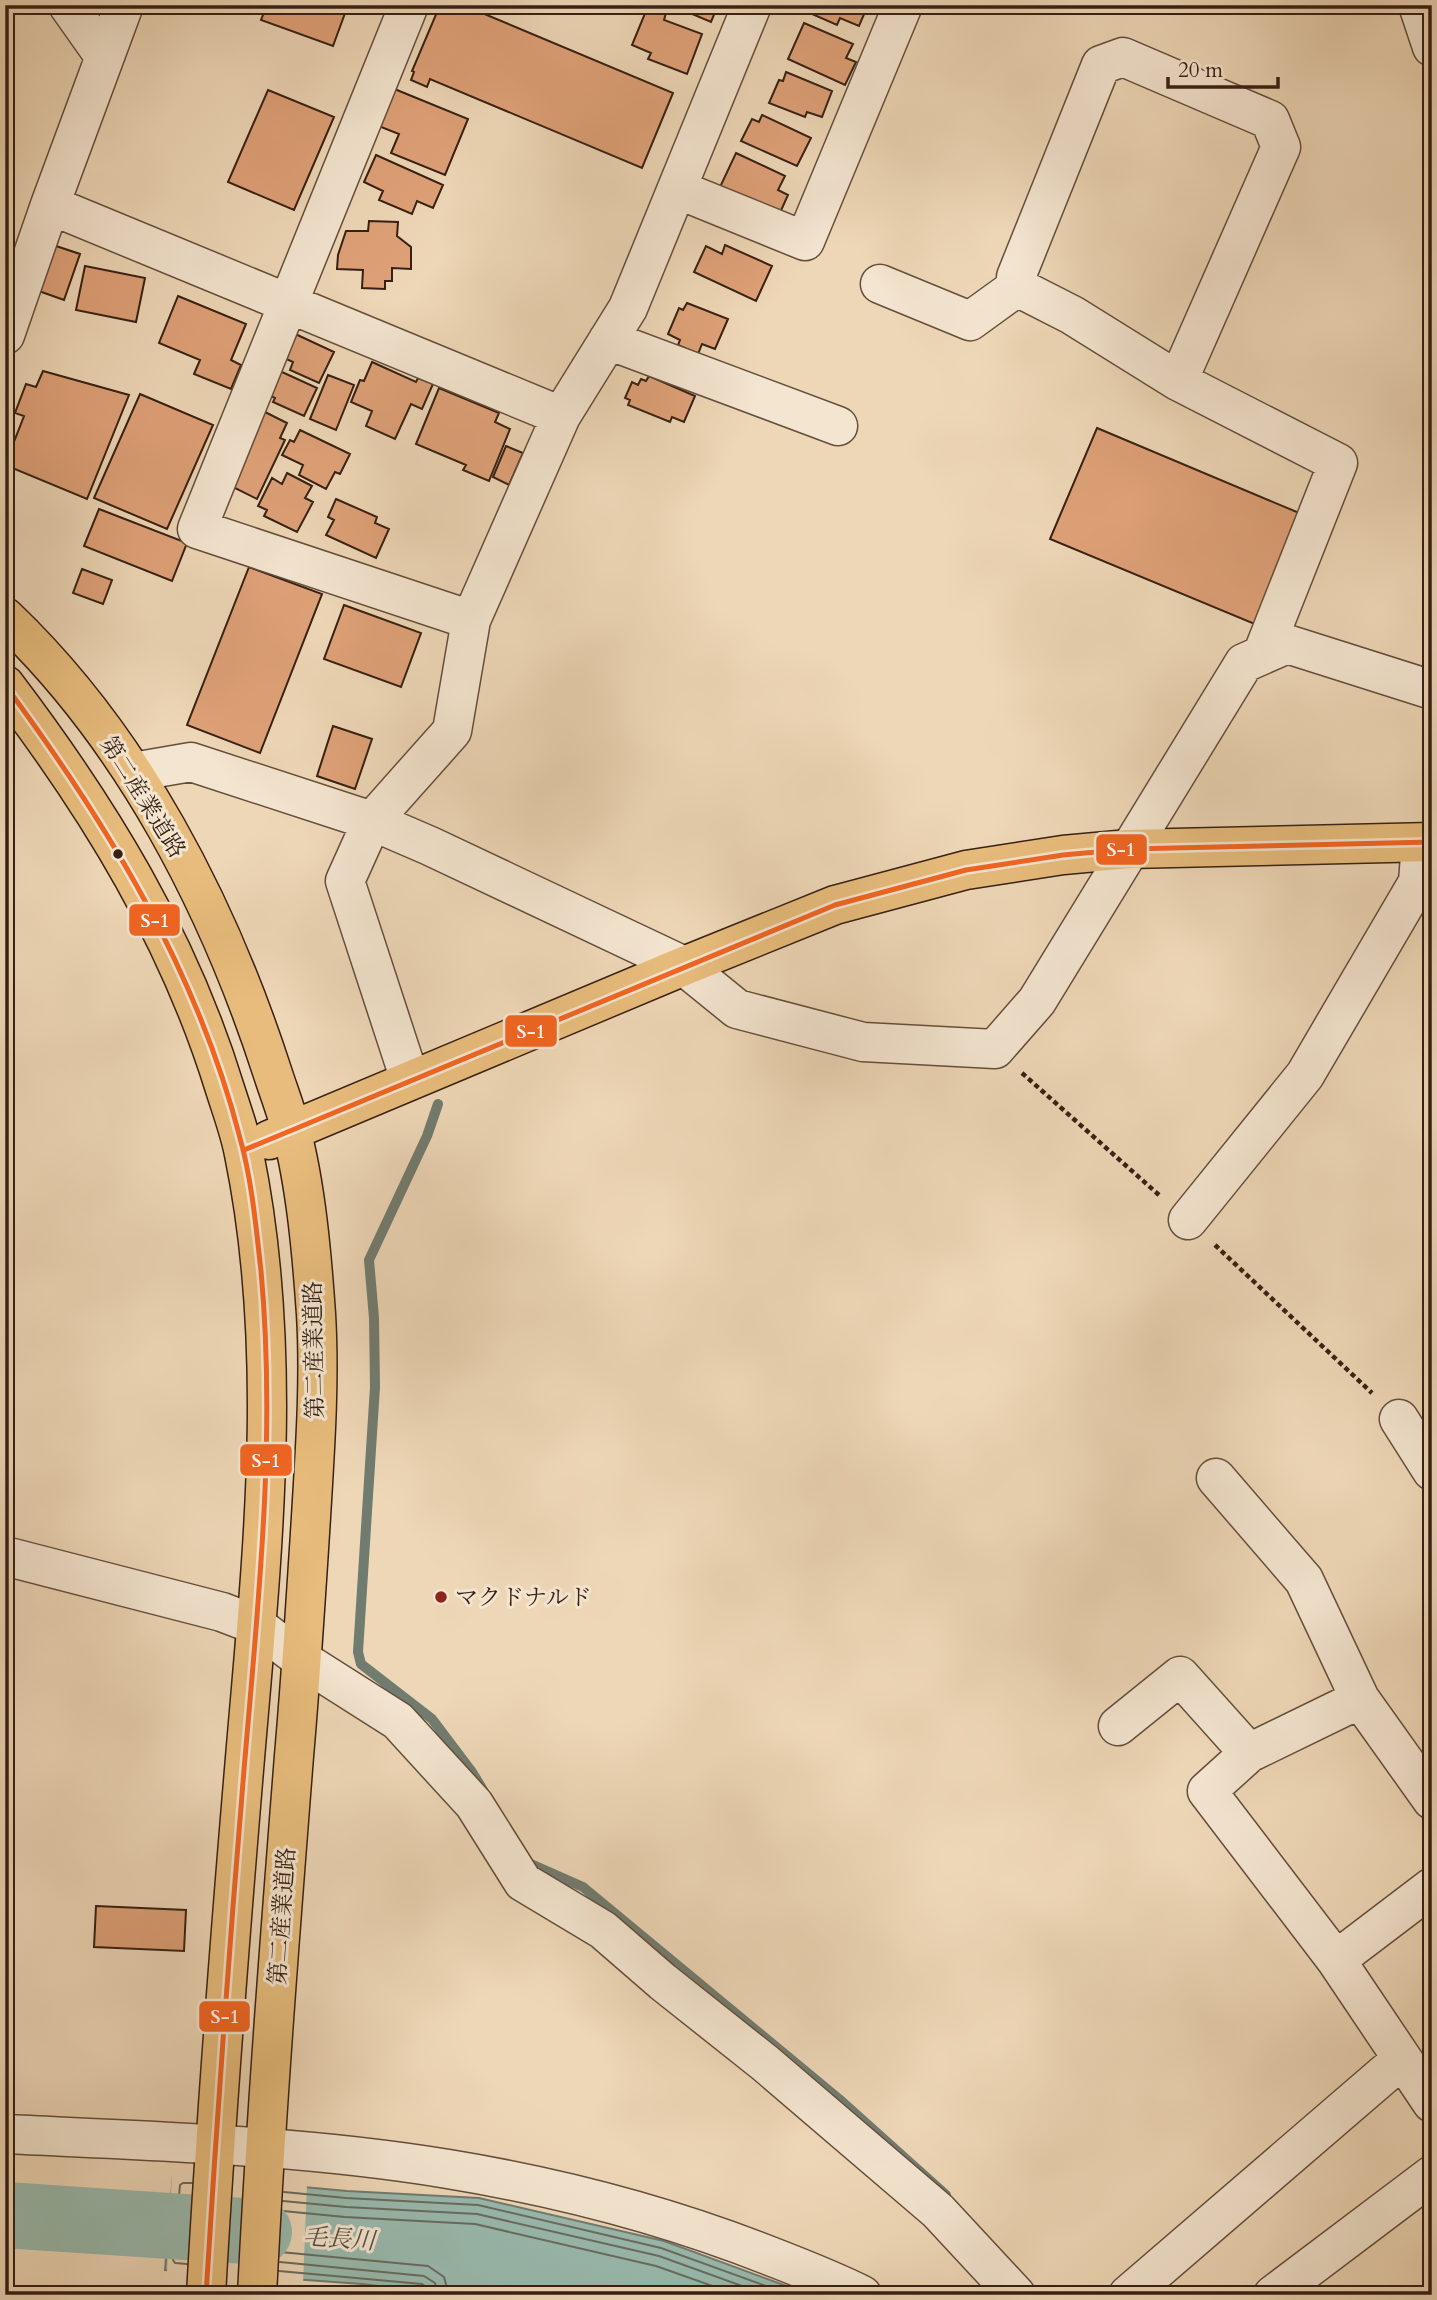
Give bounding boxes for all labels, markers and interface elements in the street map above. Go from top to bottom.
scale bar [1168,46,1278,90]
text: 20 m [1178,56,1223,85]
street label: 第二産業道路 [93,730,193,864]
line badge: S-1 [1095,833,1148,866]
text: S-1 [1107,837,1135,863]
unlabelled marker [111,847,125,861]
line badge: S-1 [128,903,181,937]
text: S-1 [141,908,169,934]
line badge: S-1 [504,1014,558,1048]
text: S-1 [517,1019,545,1045]
street label: 第二産業道路 [297,1281,331,1419]
line badge: S-1 [239,1443,293,1477]
text: S-1 [252,1448,280,1474]
place label: マクドナルド [455,1582,592,1613]
marker: マクドナルド [433,1589,449,1605]
street label: 第二産業道路 [262,1846,302,1986]
line badge: S-1 [198,2000,251,2033]
text: S-1 [211,2004,239,2030]
water label: 毛長川 [302,2220,379,2258]

